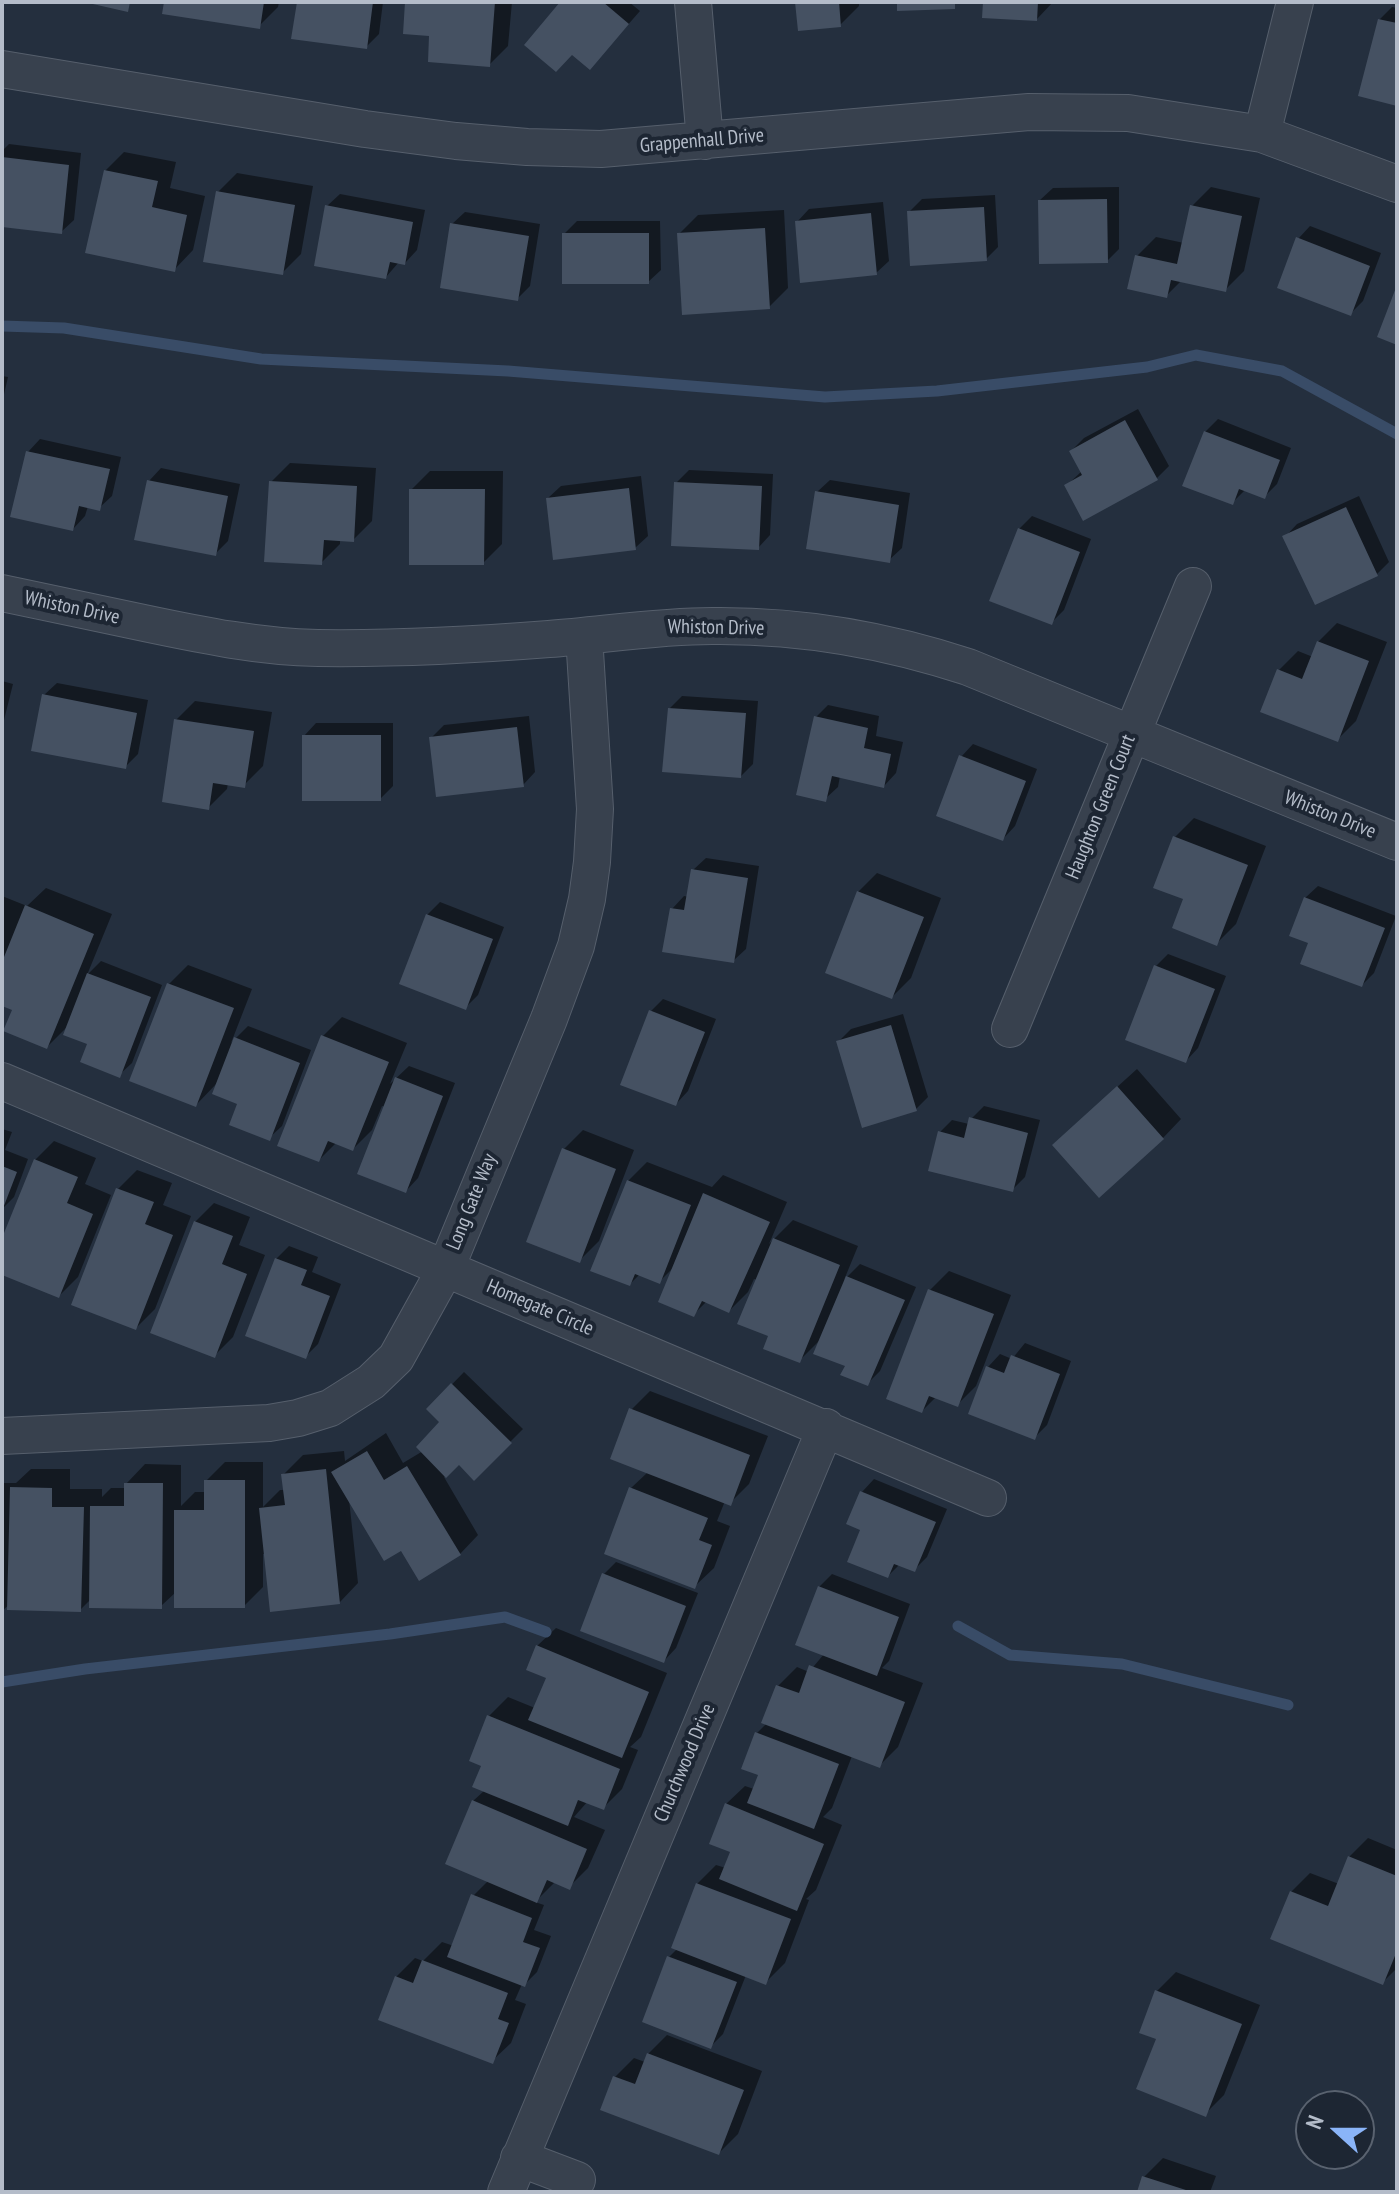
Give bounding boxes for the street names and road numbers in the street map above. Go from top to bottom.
street label: Grappenhall Drive [639,124,765,158]
street label: Whiston Drive [22,586,122,630]
street label: Whiston Drive [667,615,765,641]
street label: Haughton Green Court [1061,731,1141,883]
street label: Whiston Drive [1281,786,1379,844]
street label: Long Gate Way [442,1150,502,1254]
street label: Homegate Circle [483,1275,597,1341]
street label: Churchwood Drive [649,1700,721,1826]

